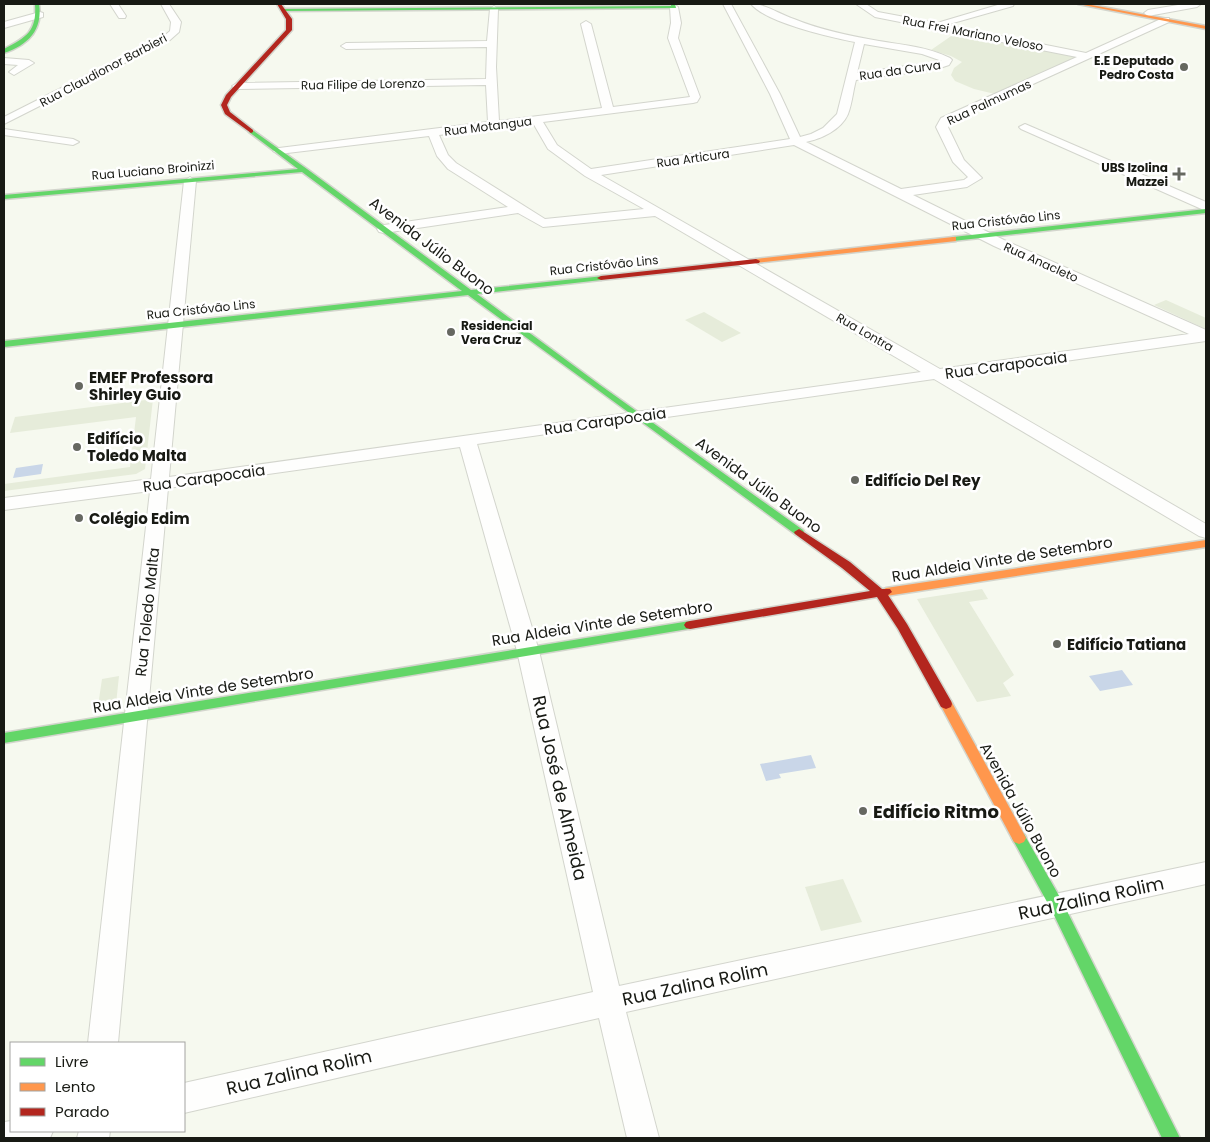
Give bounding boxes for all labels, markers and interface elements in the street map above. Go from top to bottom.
street label: Rua Frei Mariano Veloso [901,11,1045,55]
street label: Rua Claudionor Barbieri [36,29,170,111]
place label: E.E Deputado Pedro Costa [1094,52,1174,83]
street label: Rua da Curva [858,56,942,84]
marker: E.E Deputado Pedro Costa [1178,61,1190,73]
street label: Rua Filipe de Lorenzo [301,74,426,94]
street label: Rua Palmumas [944,75,1034,129]
street label: Rua Motangua [443,112,533,140]
street label: Rua Articura [655,144,731,172]
street label: Rua Luciano Broinizzi [91,156,215,184]
place label: UBS Izolina Mazzei [1101,159,1168,190]
marker: UBS Izolina Mazzei [1172,167,1186,181]
street label: Avenida Júlio Buono [365,192,499,300]
street label: Rua Cristóvão Lins [951,206,1061,234]
street label: Rua Anacleto [1001,238,1081,286]
street label: Rua Cristóvão Lins [549,251,659,279]
street label: Rua Cristóvão Lins [146,295,256,323]
street label: Rua Lontra [833,309,897,355]
place label: Residencial Vera Cruz [461,317,533,348]
marker: Residencial Vera Cruz [445,326,457,338]
street label: Rua Carapocaia [944,346,1068,384]
place label: EMEF Professora Shirley Guio [89,367,213,405]
marker: EMEF Professora Shirley Guio [73,380,85,392]
street label: Rua Carapocaia [543,402,667,440]
place label: Edifício Toledo Malta [87,428,187,466]
street label: Avenida Júlio Buono [692,432,826,538]
marker: Edifício Toledo Malta [71,441,83,453]
street label: Rua Carapocaia [142,459,266,497]
place label: Edifício Del Rey [865,470,981,491]
marker: Edifício Del Rey [849,474,861,486]
place label: Colégio Edim [89,508,190,529]
marker: Colégio Edim [73,512,85,524]
street label: Rua Aldeia Vinte de Setembro [890,531,1114,587]
street label: Rua Toledo Malta [130,546,164,678]
street label: Rua Aldeia Vinte de Setembro [490,595,714,651]
place label: Edifício Tatiana [1067,634,1186,655]
marker: Edifício Tatiana [1051,638,1063,650]
street label: Rua Aldeia Vinte de Setembro [91,662,315,718]
street label: Rua José de Almeida [527,693,593,883]
street label: Avenida Júlio Buono [975,739,1067,881]
place label: Edifício Ritmo [873,799,999,824]
marker: Edifício Ritmo [857,805,869,817]
street label: Rua Zalina Rolim [1016,870,1166,926]
street label: Rua Zalina Rolim [620,956,770,1012]
legend [10,1042,185,1132]
street label: Rua Zalina Rolim [224,1043,374,1101]
text: Livre [55,1051,88,1072]
text: Lento [55,1076,95,1097]
text: Parado [55,1101,109,1122]

